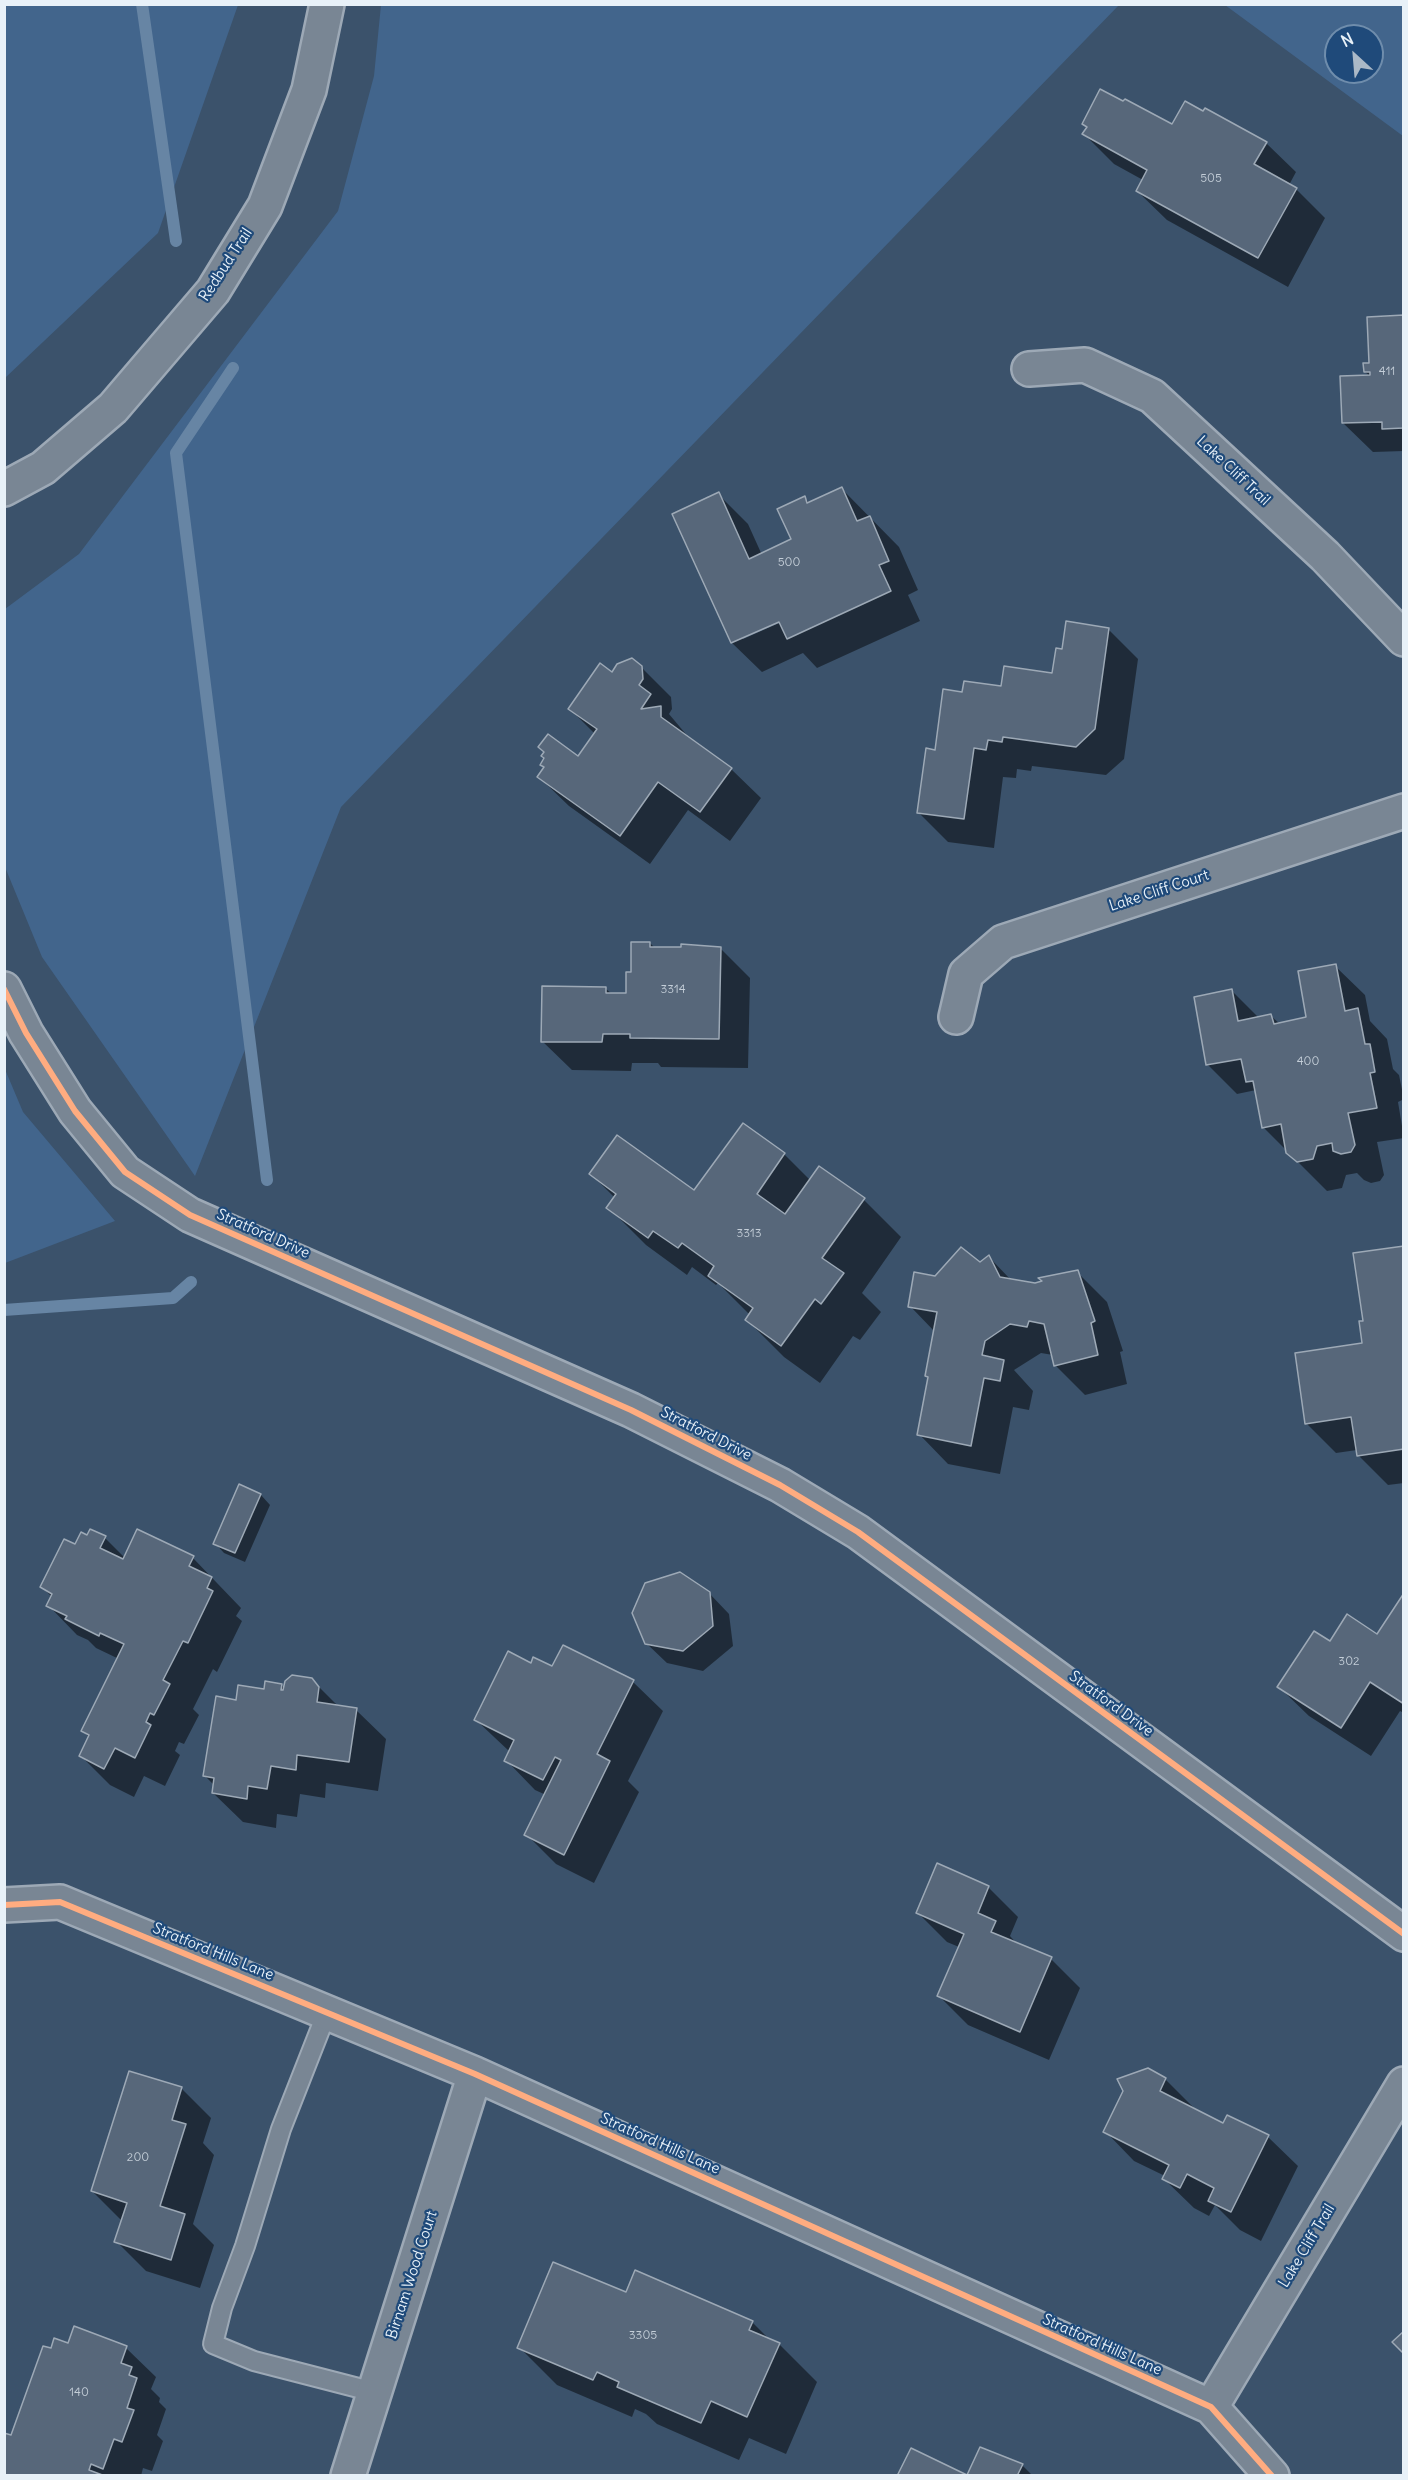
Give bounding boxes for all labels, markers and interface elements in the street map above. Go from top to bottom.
north arrow [1324,24,1384,84]
text: N [1338,28,1356,51]
house number: 505 [1200,172,1222,186]
street label: Redbud Trail [196,225,256,305]
house number: 411 [1379,365,1395,379]
street label: Lake Cliff Trail [1193,432,1273,510]
house number: 500 [778,556,800,570]
street label: Lake Cliff Court [1107,866,1211,916]
house number: 3314 [660,983,686,997]
house number: 400 [1297,1055,1319,1069]
street label: Stratford Drive [214,1206,312,1262]
house number: 3313 [736,1227,762,1241]
street label: Stratford Drive [658,1403,754,1465]
house number: 302 [1338,1655,1360,1669]
street label: Stratford Drive [1065,1667,1157,1741]
street label: Stratford Hills Lane [150,1920,276,1984]
street label: Stratford Hills Lane [597,2110,723,2178]
house number: 200 [127,2151,149,2165]
street label: Lake Cliff Trail [1275,2201,1339,2291]
street label: Birnam Wood Court [383,2209,441,2341]
street label: Stratford Hills Lane [1039,2311,1165,2379]
house number: 3305 [629,2329,657,2343]
house number: 140 [69,2386,89,2400]

